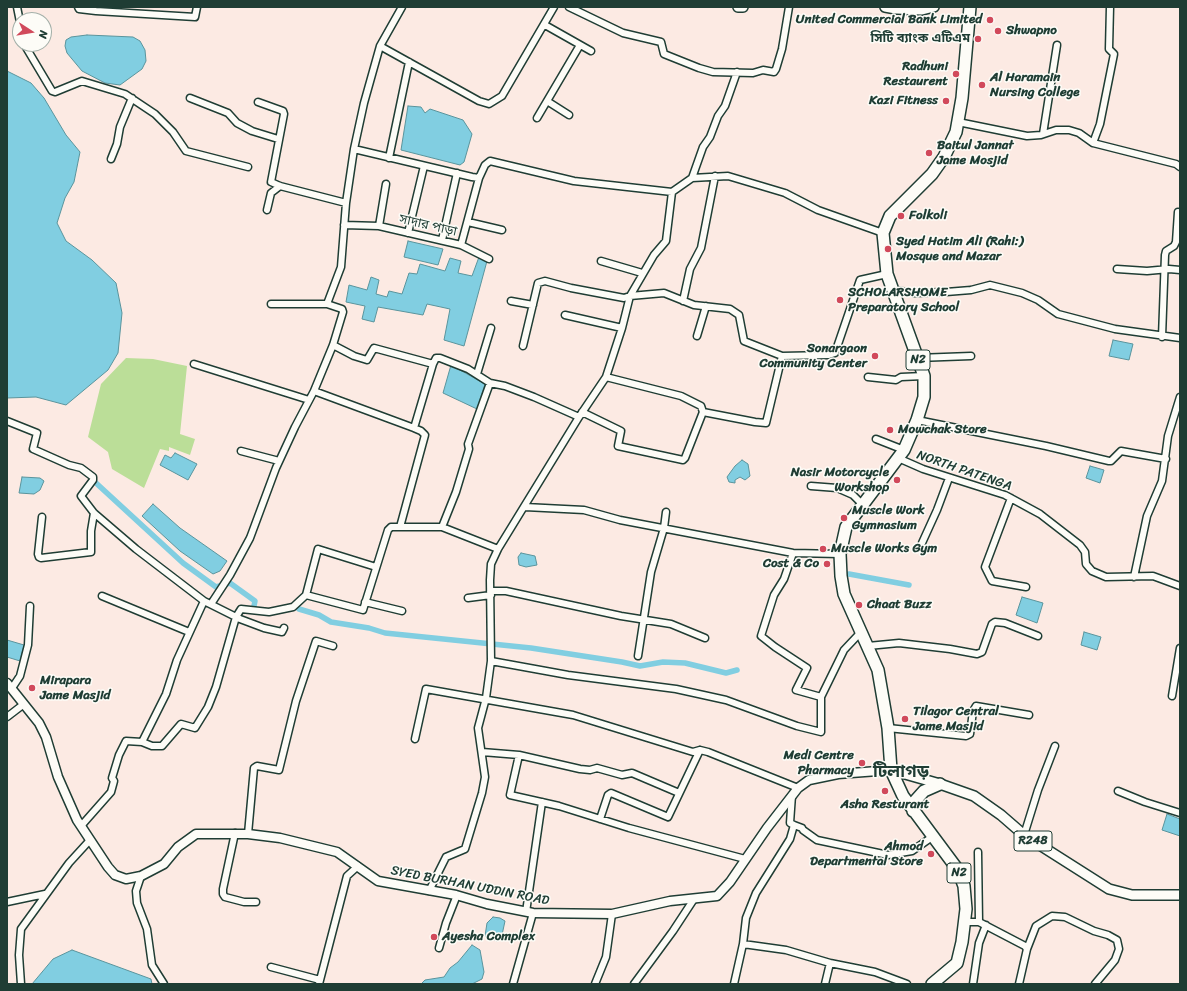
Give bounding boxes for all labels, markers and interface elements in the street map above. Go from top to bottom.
north arrow [12,12,52,52]
place label: United Commercial Bank Limited [796,12,982,28]
marker: United Commercial Bank Limited [985,15,995,25]
place label: Shwapno [1006,23,1057,39]
marker: Shwapno [993,26,1003,36]
text: N [33,29,53,40]
place label: সিটি ব্যাংক এটিএম [870,31,970,47]
marker: সিটি ব্যাংক এটিএম [973,34,983,44]
place label: Radhuni Restaurent [884,59,948,90]
marker: Radhuni Restaurent [951,69,961,79]
place label: Al Haramain Nursing College [990,70,1080,101]
marker: Al Haramain Nursing College [977,80,987,90]
place label: Kazi Fitness [869,93,938,109]
marker: Kazi Fitness [941,96,951,106]
place label: Baitul Jannat Jame Mosjid [937,138,1013,169]
marker: Baitul Jannat Jame Mosjid [924,148,934,158]
place label: Folkoli [909,208,947,224]
marker: Folkoli [896,211,906,221]
street label: সাদার পাড়া [398,212,458,240]
place label: Syed Hatim Ali (Rahi:) Mosque and Mazar [896,234,1023,265]
marker: Syed Hatim Ali (Rahi:) Mosque and Mazar [883,244,893,254]
place label: SCHOLARSHOME Preparatory School [848,285,959,316]
marker: SCHOLARSHOME Preparatory School [835,295,845,305]
place label: Sonargaon Community Center [759,341,867,372]
road number: N2 [906,350,930,370]
marker: Sonargaon Community Center [870,351,880,361]
place label: Mowchak Store [898,422,987,438]
marker: Mowchak Store [885,425,895,435]
street label: NORTH PATENGA [914,447,1014,495]
place label: Nasir Motorcycle Workshop [791,465,889,496]
marker: Nasir Motorcycle Workshop [892,475,902,485]
place label: Muscle Work Gymnasium [852,503,925,534]
marker: Muscle Work Gymnasium [839,513,849,523]
place label: Muscle Works Gym [831,541,937,557]
marker: Muscle Works Gym [818,544,828,554]
place label: Cost & Co [763,556,819,572]
marker: Cost & Co [822,559,832,569]
place label: Chaat Buzz [867,597,932,613]
marker: Chaat Buzz [854,600,864,610]
place label: Mirapara Jame Masjid [40,673,110,704]
marker: Mirapara Jame Masjid [27,683,37,693]
place label: Tilagor Central Jame Masjid [913,704,999,735]
marker: Tilagor Central Jame Masjid [900,714,910,724]
place label: Medi Centre Pharmacy [783,748,854,779]
marker: Medi Centre Pharmacy [857,758,867,768]
district label: টিলাগড় [873,763,929,783]
marker: Asha Resturant [880,786,890,796]
place label: Asha Resturant [841,797,929,813]
road number: R248 [1014,831,1052,851]
place label: Ahmod Departmental Store [810,839,923,870]
marker: Ahmod Departmental Store [926,849,936,859]
street label: SYED BURHAN UDDIN ROAD [389,863,551,909]
road number: N2 [947,863,971,883]
place label: Ayesha Complex [442,929,535,945]
marker: Ayesha Complex [429,932,439,942]

